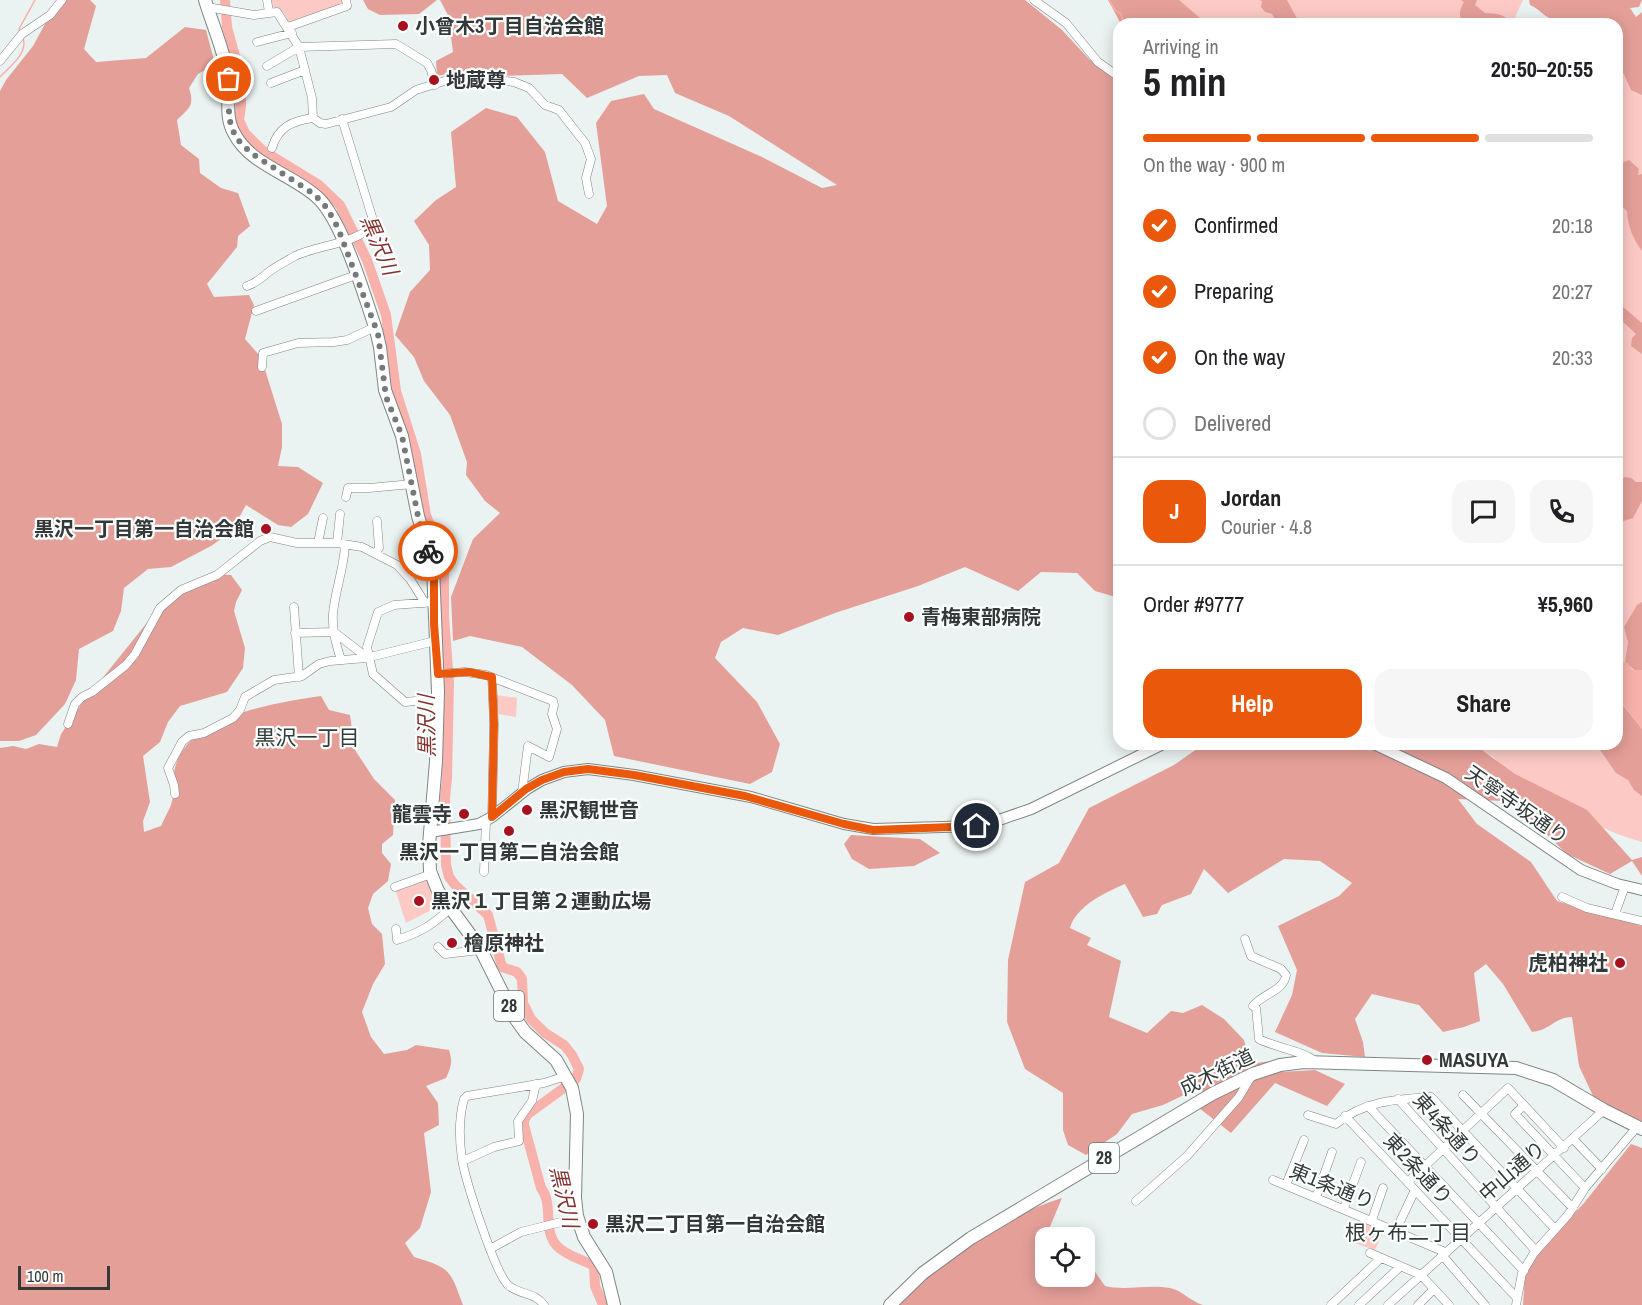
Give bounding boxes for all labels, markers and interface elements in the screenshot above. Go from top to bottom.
place label: 小曾木3丁目自治会館 [415,12,604,39]
marker: 小曾木3丁目自治会館 [396,19,410,33]
text: Arriving in [1143,33,1219,60]
pin [203,53,254,104]
text: 20:50–20:55 [1491,54,1593,84]
text: 5 min [1143,56,1227,108]
icon: bag [212,62,245,95]
place label: 地蔵尊 [446,66,506,93]
marker: 地蔵尊 [427,73,441,87]
text: On the way · 900 m [1143,151,1285,178]
icon: check [1143,209,1176,242]
water label: 黒沢川 [354,210,406,281]
text: Confirmed [1194,210,1278,240]
text: 20:18 [1552,212,1593,239]
icon: check [1143,275,1176,308]
text: Preparing [1194,276,1273,306]
text: 20:27 [1552,278,1593,305]
icon: check [1143,341,1176,374]
text: On the way [1194,342,1285,372]
text: 20:33 [1552,344,1593,371]
text: Delivered [1194,408,1271,438]
button: chat [1452,480,1515,543]
button: phone [1530,480,1593,543]
text: Jordan [1221,483,1281,513]
text: J [1169,496,1180,526]
text: Courier · 4.8 [1221,513,1312,540]
place label: 黒沢一丁目第一自治会館 [34,515,254,542]
courier [398,521,458,581]
marker: 黒沢一丁目第一自治会館 [259,522,273,536]
icon: bike [412,535,445,568]
text: Order #9777 [1143,589,1244,619]
text: ¥5,960 [1538,589,1593,619]
place label: 青梅東部病院 [921,603,1041,630]
marker: 青梅東部病院 [902,610,916,624]
button: Help [1143,669,1362,738]
button: Share [1374,669,1593,738]
water label: 黒沢川 [411,692,442,758]
district label: 黒沢一丁目 [255,723,360,752]
street label: 天寧寺坂通り [1460,759,1574,850]
place label: 黒沢観世音 [539,796,639,823]
place label: 龍雲寺 [392,800,452,827]
pin [951,800,1002,851]
marker: 黒沢観世音 [520,803,534,817]
marker: 龍雲寺 [457,807,471,821]
icon: home [960,809,993,842]
marker: 黒沢一丁目第二自治会館 [502,824,516,838]
place label: 黒沢一丁目第二自治会館 [399,838,619,865]
place label: 黒沢１丁目第２運動広場 [431,887,651,914]
marker: 黒沢１丁目第２運動広場 [412,894,426,908]
place label: 檜原神社 [464,929,544,956]
marker: 檜原神社 [445,936,459,950]
place label: 虎柏神社 [1528,949,1608,976]
marker: 虎柏神社 [1613,956,1627,970]
road number: 28 [494,991,524,1021]
street label: 成木街道 [1175,1042,1259,1101]
place label: MASUYA [1439,1046,1509,1073]
marker: MASUYA [1420,1053,1434,1067]
street label: 東4条通り [1408,1087,1487,1171]
street label: 東2条通り [1378,1127,1459,1210]
street label: 中山通り [1473,1134,1551,1207]
road number: 28 [1089,1143,1119,1173]
street label: 東1条通り [1286,1156,1379,1215]
water label: 黒沢川 [543,1163,586,1233]
place label: 黒沢二丁目第一自治会館 [605,1210,825,1237]
marker: 黒沢二丁目第一自治会館 [586,1217,600,1231]
district label: 根ヶ布二丁目 [1345,1218,1471,1247]
map controls [1035,1227,1095,1287]
button: locate [1035,1227,1095,1287]
scale bar [18,1263,110,1290]
text: 100 m [27,1265,63,1287]

